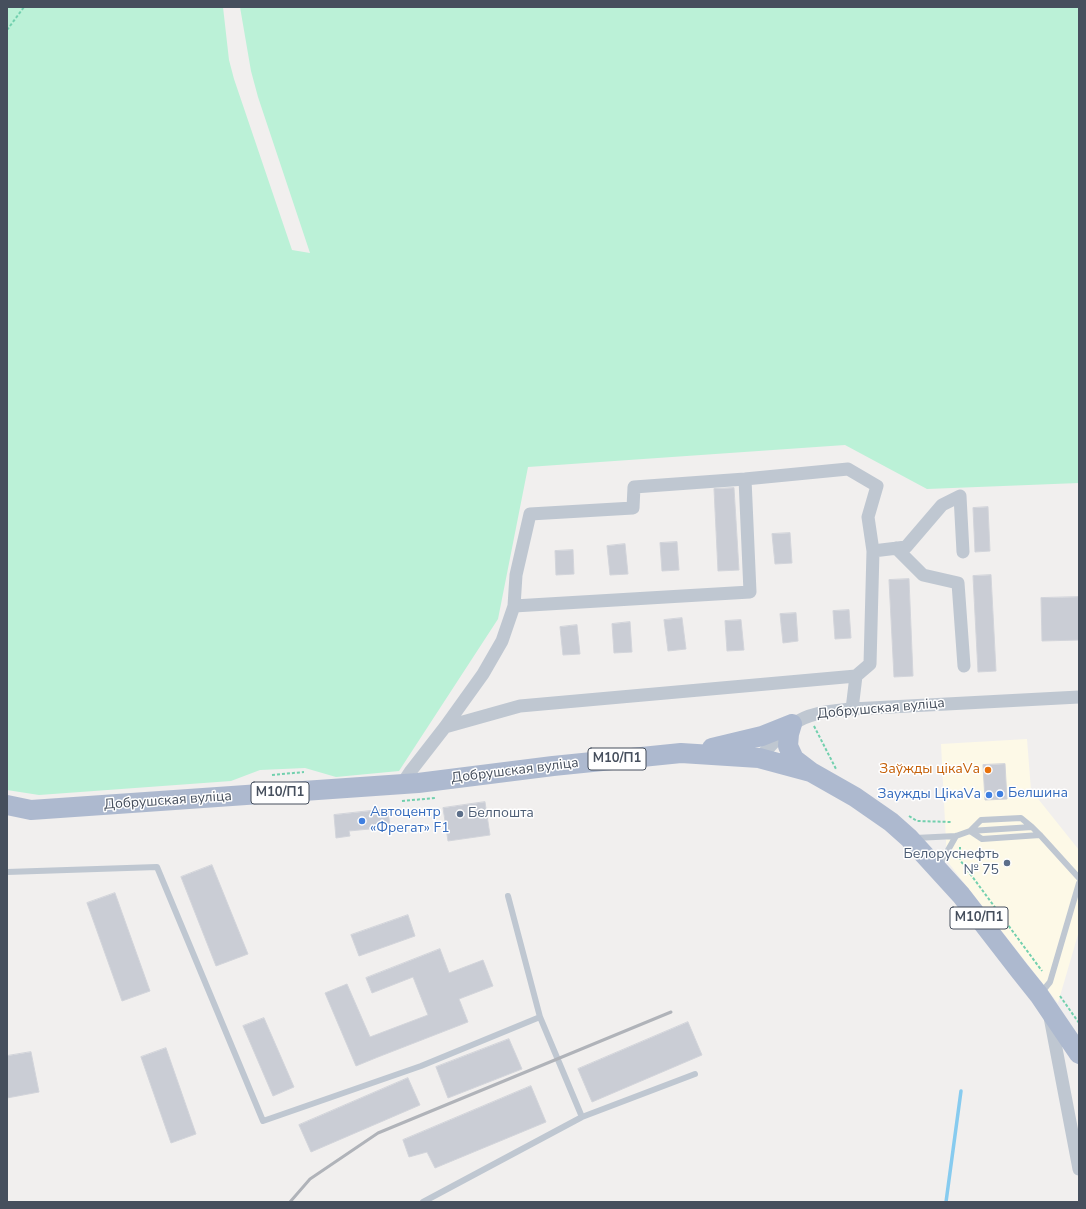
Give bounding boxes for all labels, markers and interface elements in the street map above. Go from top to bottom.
street label: Добрушская вуліца [816,695,946,723]
road number: М10/П1 [588,748,646,770]
street label: Добрушская вуліца [450,755,580,787]
place label: Заўжды цікаVа [879,762,980,778]
marker: Заўжды цікаVа [983,765,993,775]
road number: М10/П1 [251,782,309,804]
place label: Белшина [1008,786,1068,802]
place label: Заужды ЦікаVа [877,787,981,803]
street label: Добрушская вуліца [104,788,232,814]
marker: Белшина [995,789,1005,799]
marker: Заужды ЦікаVа [984,790,994,800]
place label: Автоцентр «Фрегат» F1 [370,805,450,838]
place label: Белпошта [468,806,534,822]
marker: Белпошта [455,809,465,819]
marker: Автоцентр «Фрегат» F1 [357,816,367,826]
place label: Белоруснефть № 75 [903,847,999,880]
marker: Белоруснефть № 75 [1002,858,1012,868]
road number: М10/П1 [950,907,1008,929]

